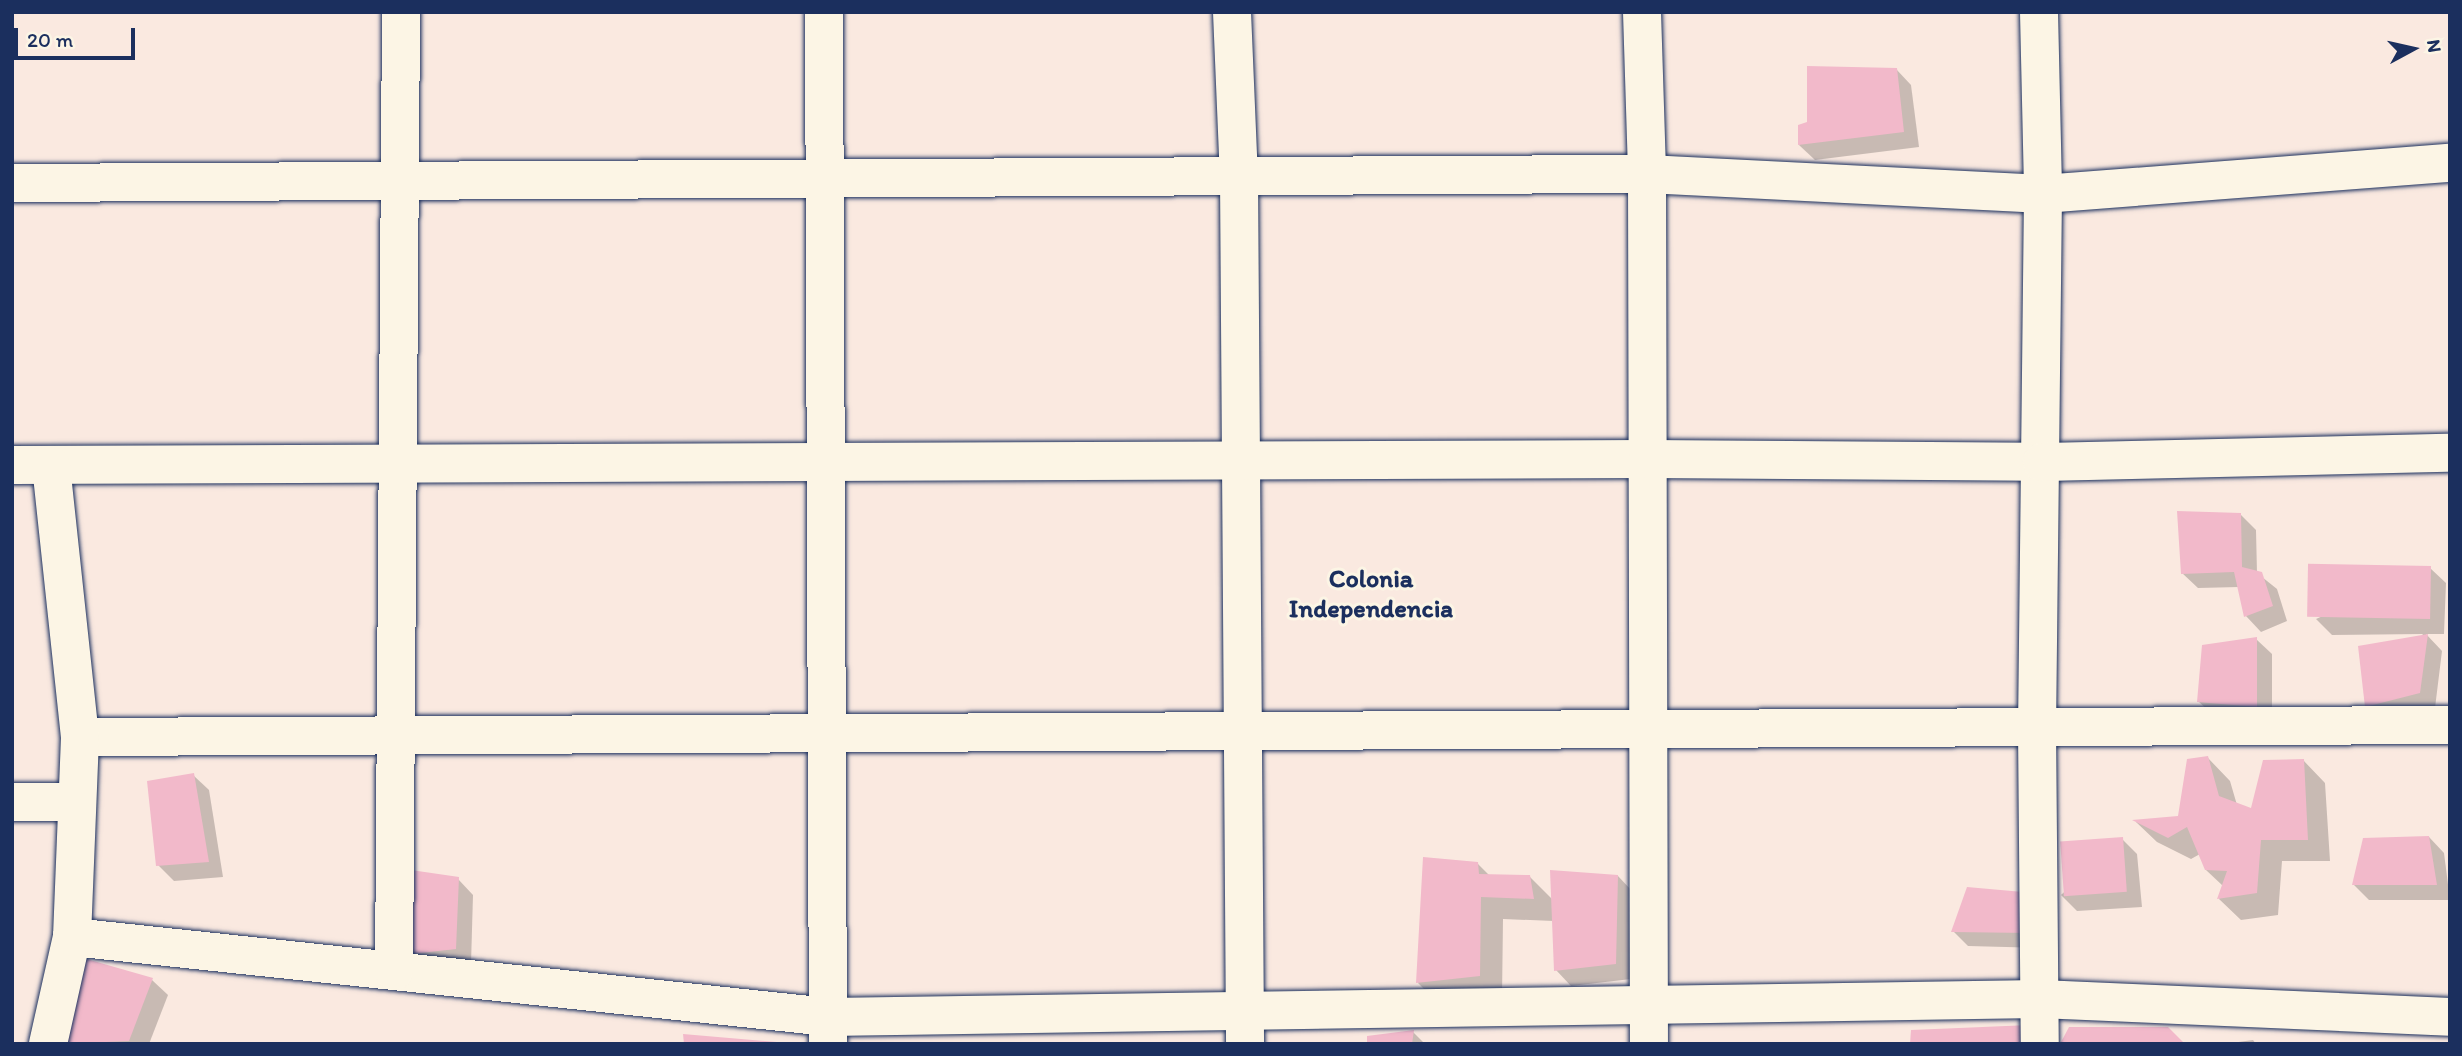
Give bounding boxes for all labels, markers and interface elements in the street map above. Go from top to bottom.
scale bar [18,14,138,58]
north arrow [2378,14,2448,84]
text: 20 m [27,27,73,52]
text: N [2422,38,2447,54]
district label: Colonia Independencia [1289,563,1453,624]

